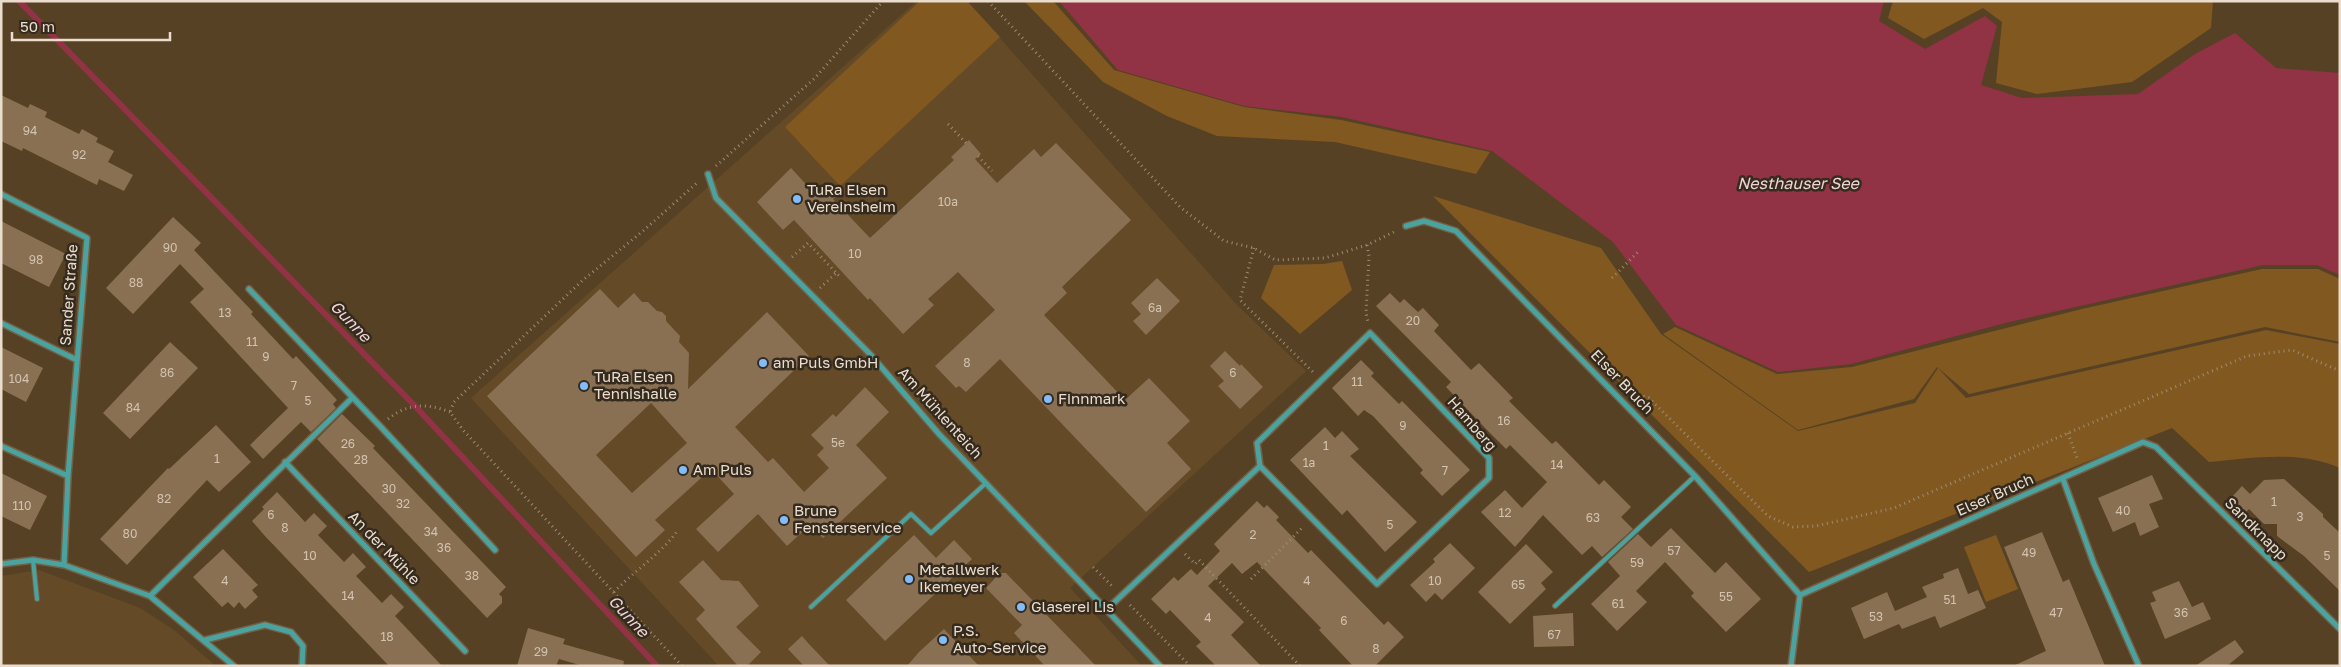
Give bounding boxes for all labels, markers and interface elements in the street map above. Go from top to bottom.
scale bar [12,10,170,42]
text: 50 m [20,17,55,35]
house number: 94 [23,123,37,138]
house number: 92 [72,147,86,162]
water label: Nesthauser See [1737,173,1861,193]
place label: TuRa Elsen Vereinsheim [807,180,896,215]
marker: TuRa Elsen Vereinsheim [791,193,803,205]
house number: 10a [938,194,958,209]
house number: 90 [163,240,177,255]
street label: Sander Straße [55,243,81,346]
house number: 10 [848,246,862,261]
house number: 98 [29,252,43,267]
house number: 88 [129,275,143,290]
water label: Gunne [326,296,377,347]
house number: 6a [1148,300,1162,315]
house number: 13 [219,305,231,320]
house number: 20 [1406,313,1420,328]
house number: 11 [246,334,258,349]
street label: Elser Bruch [1588,345,1658,417]
house number: 9 [262,349,270,364]
place label: am Puls GmbH [773,353,878,371]
house number: 8 [963,355,971,370]
marker: am Puls GmbH [757,357,769,369]
street label: Am Mühlenteich [895,363,987,462]
house number: 86 [160,365,174,380]
house number: 6 [1229,365,1237,380]
place label: TuRa Elsen Tennishalle [594,367,677,402]
house number: 104 [9,371,29,386]
house number: 11 [1351,374,1363,389]
house number: 7 [291,378,297,393]
marker: TuRa Elsen Tennishalle [578,380,590,392]
place label: Finnmark [1058,389,1126,407]
house number: 5 [305,393,312,408]
marker: Finnmark [1042,393,1054,405]
street label: Hamberg [1444,393,1501,454]
house number: 84 [126,400,140,415]
house number: 16 [1497,413,1511,428]
house number: 9 [1399,418,1407,433]
house number: 5e [831,435,845,450]
house number: 26 [341,436,355,451]
house number: 1 [1323,438,1329,453]
house number: 1 [214,451,220,466]
house number: 28 [354,452,368,467]
house number: 1a [1303,455,1315,470]
house number: 14 [1550,457,1564,472]
place label: Am Puls [693,460,752,478]
house number: 7 [1442,463,1448,478]
marker: Am Puls [677,464,689,476]
street label: Elser Bruch [1953,469,2036,519]
house number: 30 [382,481,396,496]
house number: 82 [157,491,171,506]
street label: Sandknapp [2222,493,2292,563]
house number: 1 [2271,494,2277,509]
house number: 32 [396,496,410,511]
house number: 110 [12,498,32,513]
place label: Brune Fensterservice [794,501,902,536]
house number: 40 [2116,503,2130,518]
house number: 12 [1499,505,1511,520]
house number: 6 [267,507,275,522]
street label: An der Mühle [345,507,424,588]
house number: 3 [2296,509,2304,524]
house number: 63 [1586,510,1600,525]
marker: Brune Fensterservice [778,514,790,526]
house number: 5 [1387,517,1394,532]
house number: 8 [281,520,289,535]
house number: 34 [424,524,438,539]
house number: 80 [123,526,137,541]
house number: 2 [1250,527,1257,542]
house number: 36 [437,540,451,555]
house number: 57 [1667,543,1681,558]
house number: 49 [2022,545,2036,560]
house number: 10 [303,548,317,563]
house number: 5 [2324,548,2331,563]
house number: 59 [1630,555,1644,570]
place label: Metallwerk Ikemeyer [919,560,1000,595]
house number: 38 [465,568,479,583]
house number: 4 [221,573,229,588]
marker: Metallwerk Ikemeyer [903,573,915,585]
house number: 4 [1303,573,1311,588]
house number: 10 [1428,573,1442,588]
house number: 65 [1511,577,1525,592]
house number: 14 [341,588,355,603]
house number: 55 [1719,589,1733,604]
water label: Gunne [605,591,655,642]
house number: 51 [1944,592,1957,607]
house number: 61 [1611,596,1625,611]
place label: Glaserei Lis [1031,597,1114,615]
marker: Glaserei Lis [1015,601,1027,613]
house number: 47 [2049,605,2063,620]
house number: 36 [2174,605,2188,620]
house number: 53 [1869,609,1883,624]
house number: 4 [1204,610,1212,625]
house number: 6 [1340,613,1348,628]
place label: P.S. Auto-Service [953,621,1047,656]
house number: 67 [1547,627,1561,642]
house number: 18 [380,629,394,644]
marker: P.S. Auto-Service [937,634,949,646]
house number: 8 [1372,641,1380,656]
house number: 29 [534,644,548,659]

